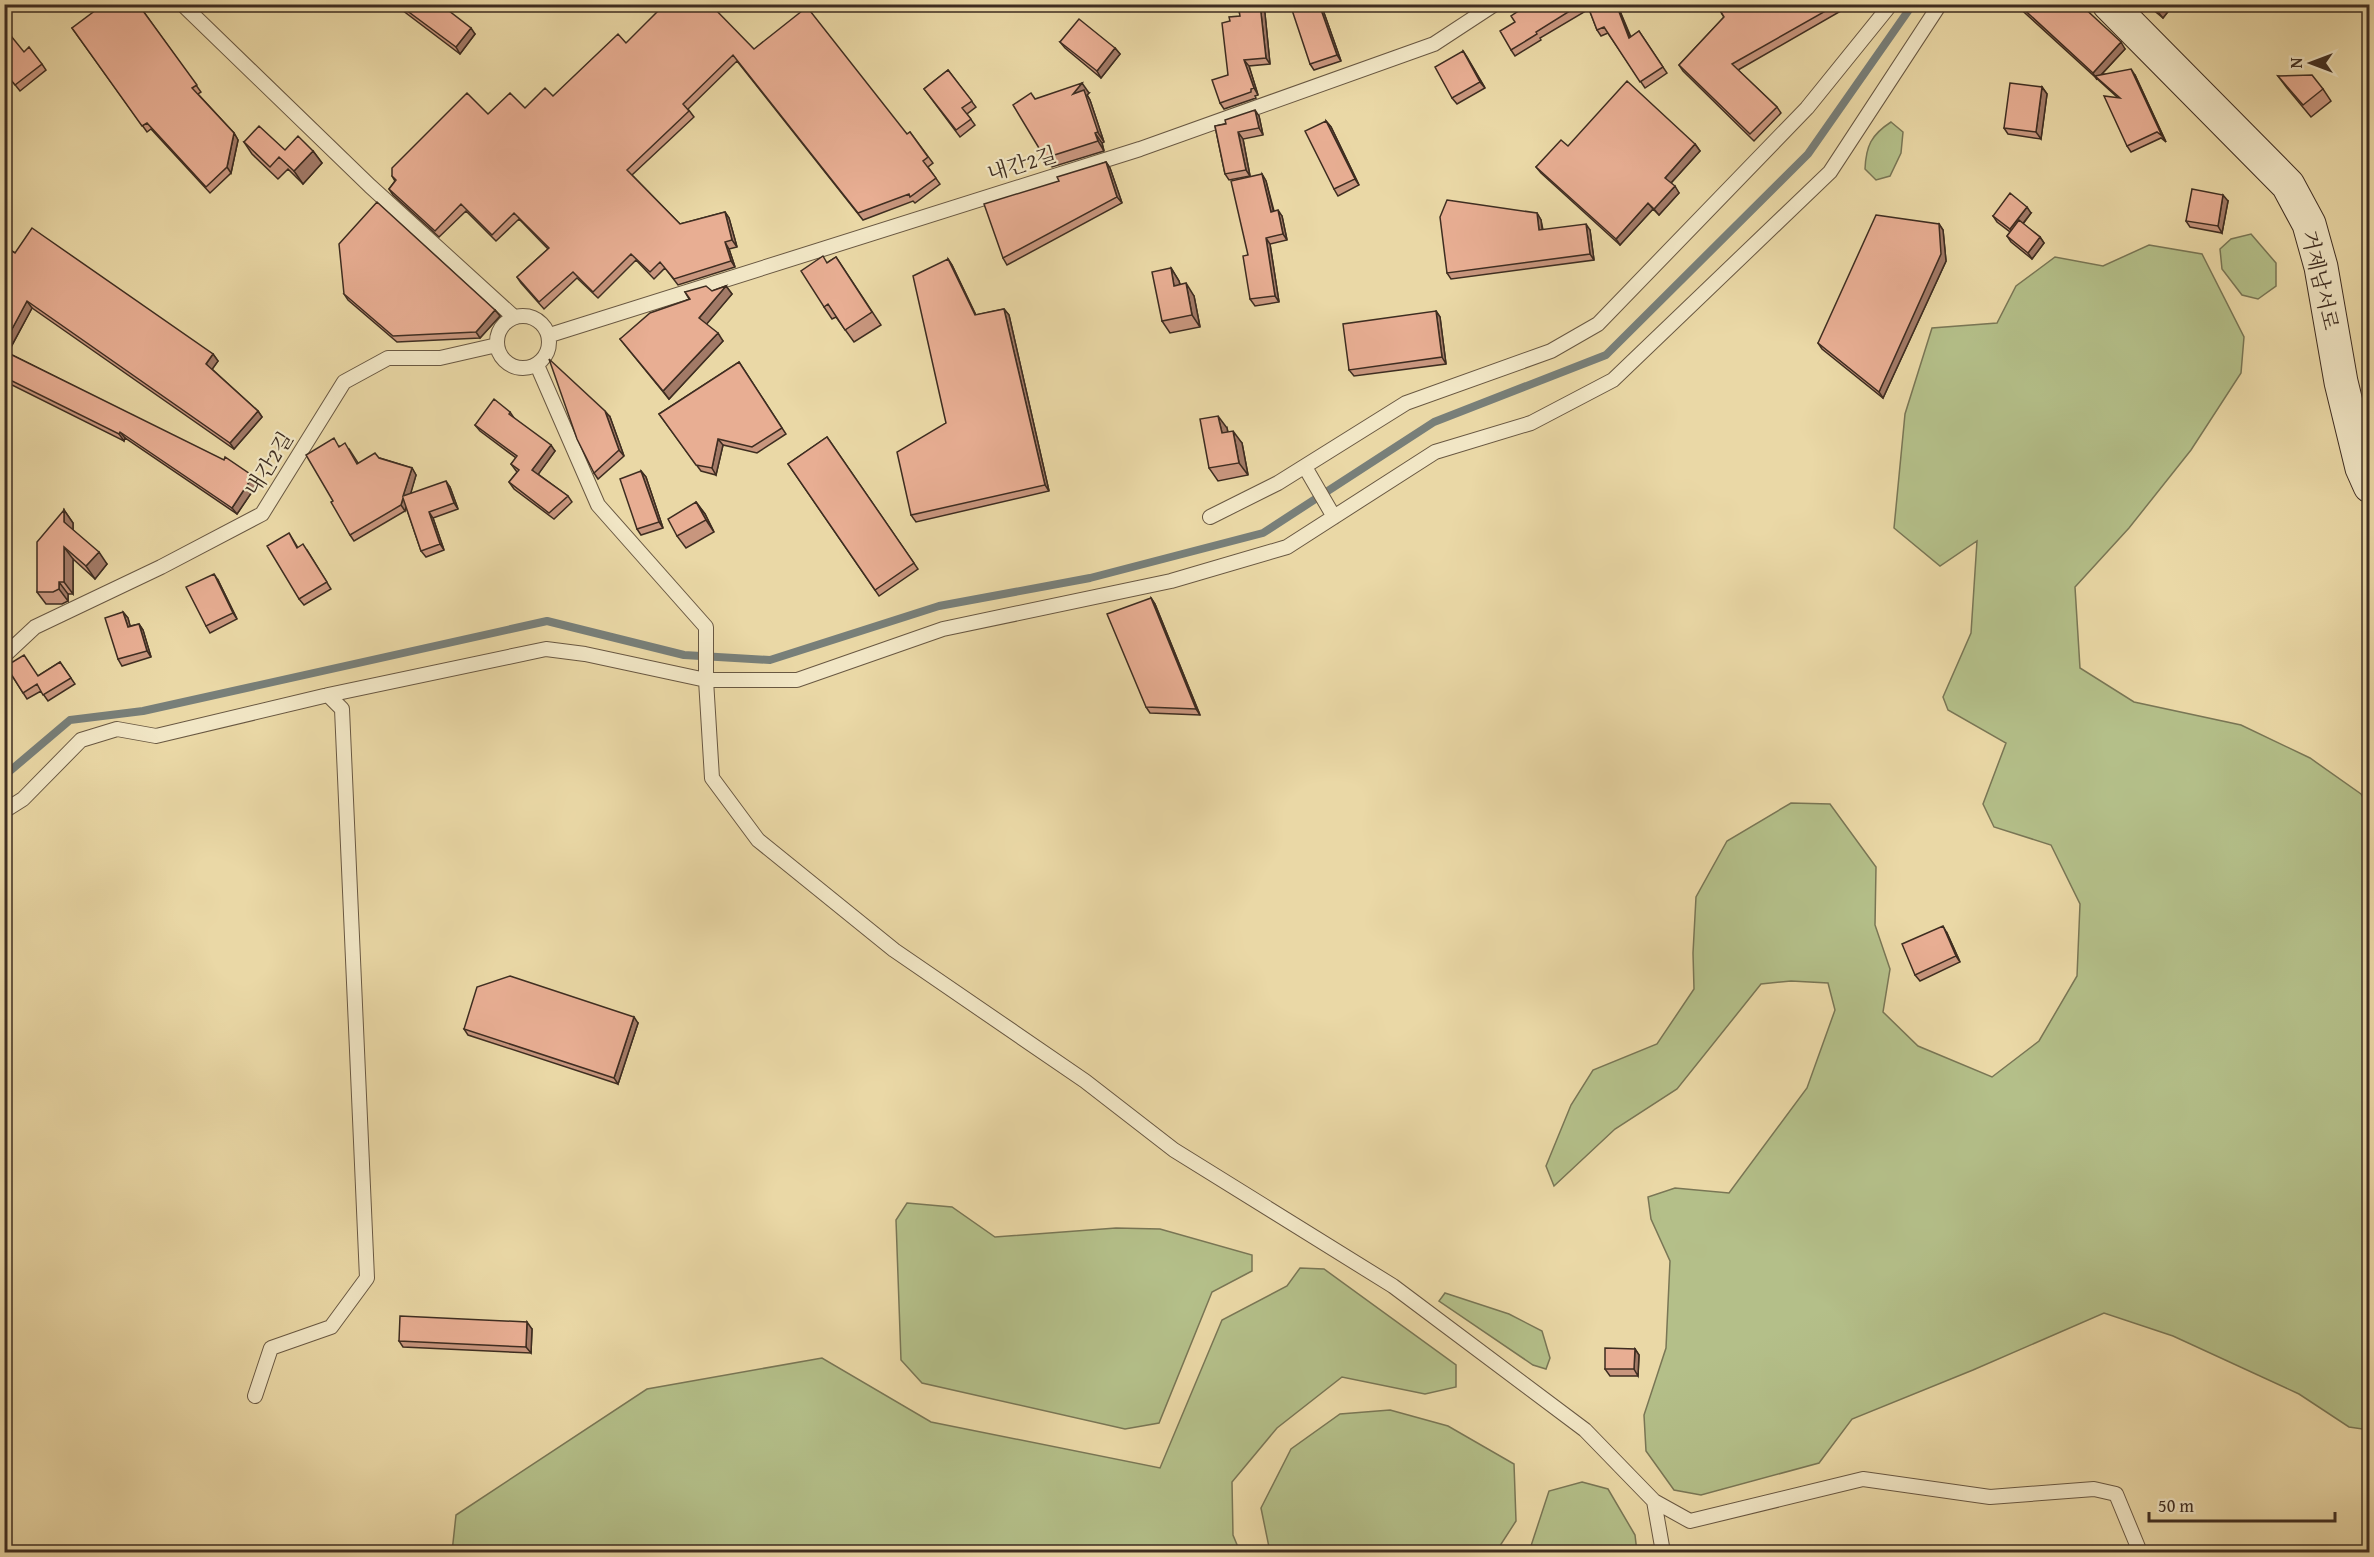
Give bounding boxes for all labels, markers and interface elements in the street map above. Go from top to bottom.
north arrow [2281,33,2341,93]
text: N [2284,57,2308,68]
street label: 내간2길 [983,138,1060,189]
street label: 거제남서로 [2294,227,2347,333]
street label: 내간2길 [237,425,301,502]
scale bar [2149,1485,2335,1523]
text: 50 m [2158,1492,2194,1519]

